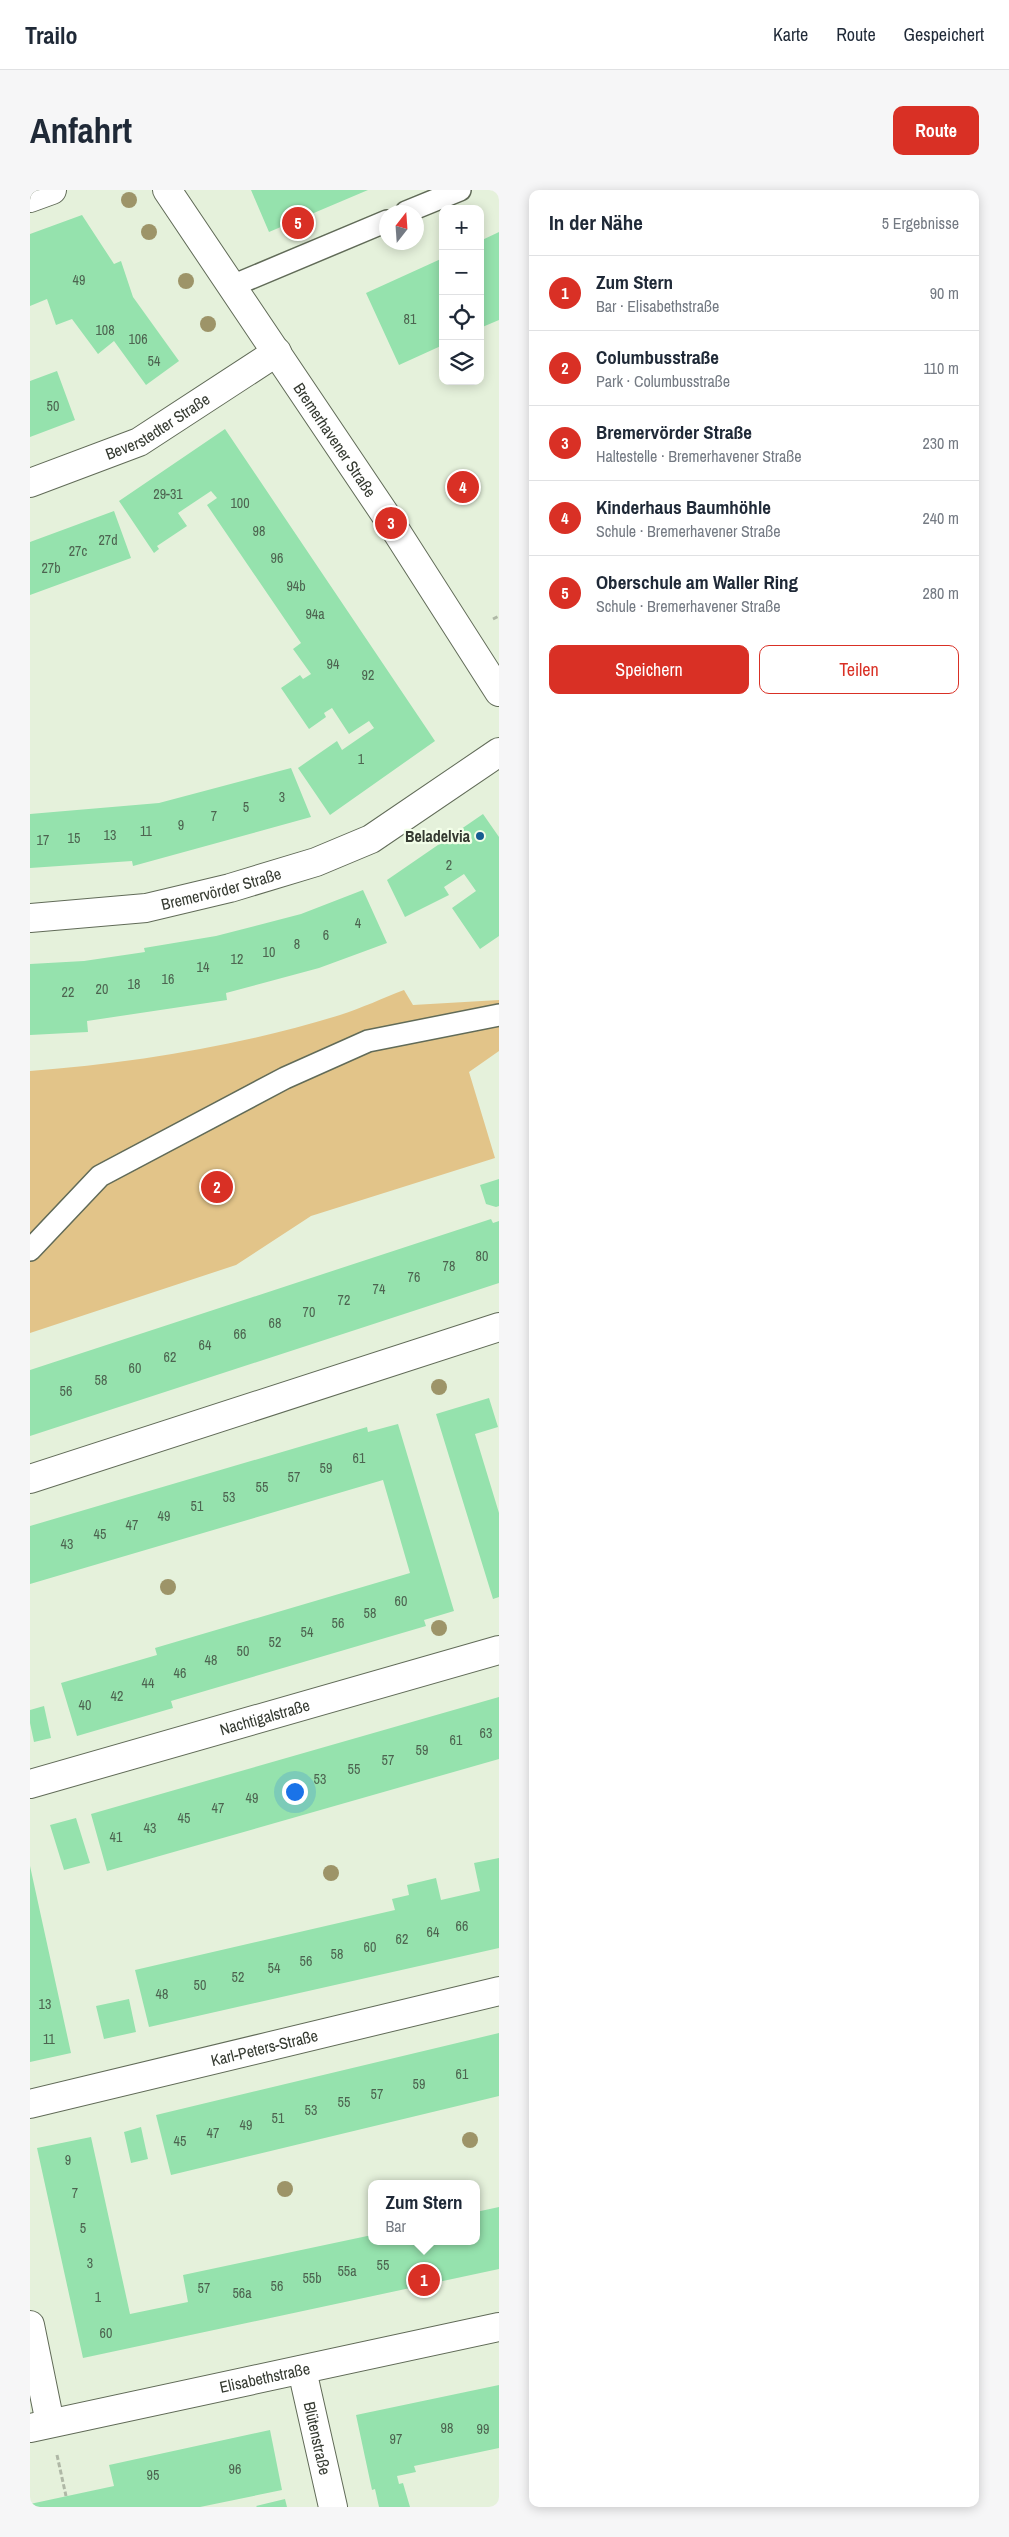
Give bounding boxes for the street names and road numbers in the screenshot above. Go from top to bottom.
street label: Bremerhavener Straße [289,378,381,501]
street label: Beverstedter Straße [102,388,214,465]
street label: Bremervörder Straße [159,862,284,915]
street label: Nachtigalstraße [217,1694,312,1740]
street label: Karl-Peters-Straße [208,2024,320,2071]
street label: Elisabethstraße [217,2357,312,2398]
street label: Blütenstraße [299,2400,336,2477]

